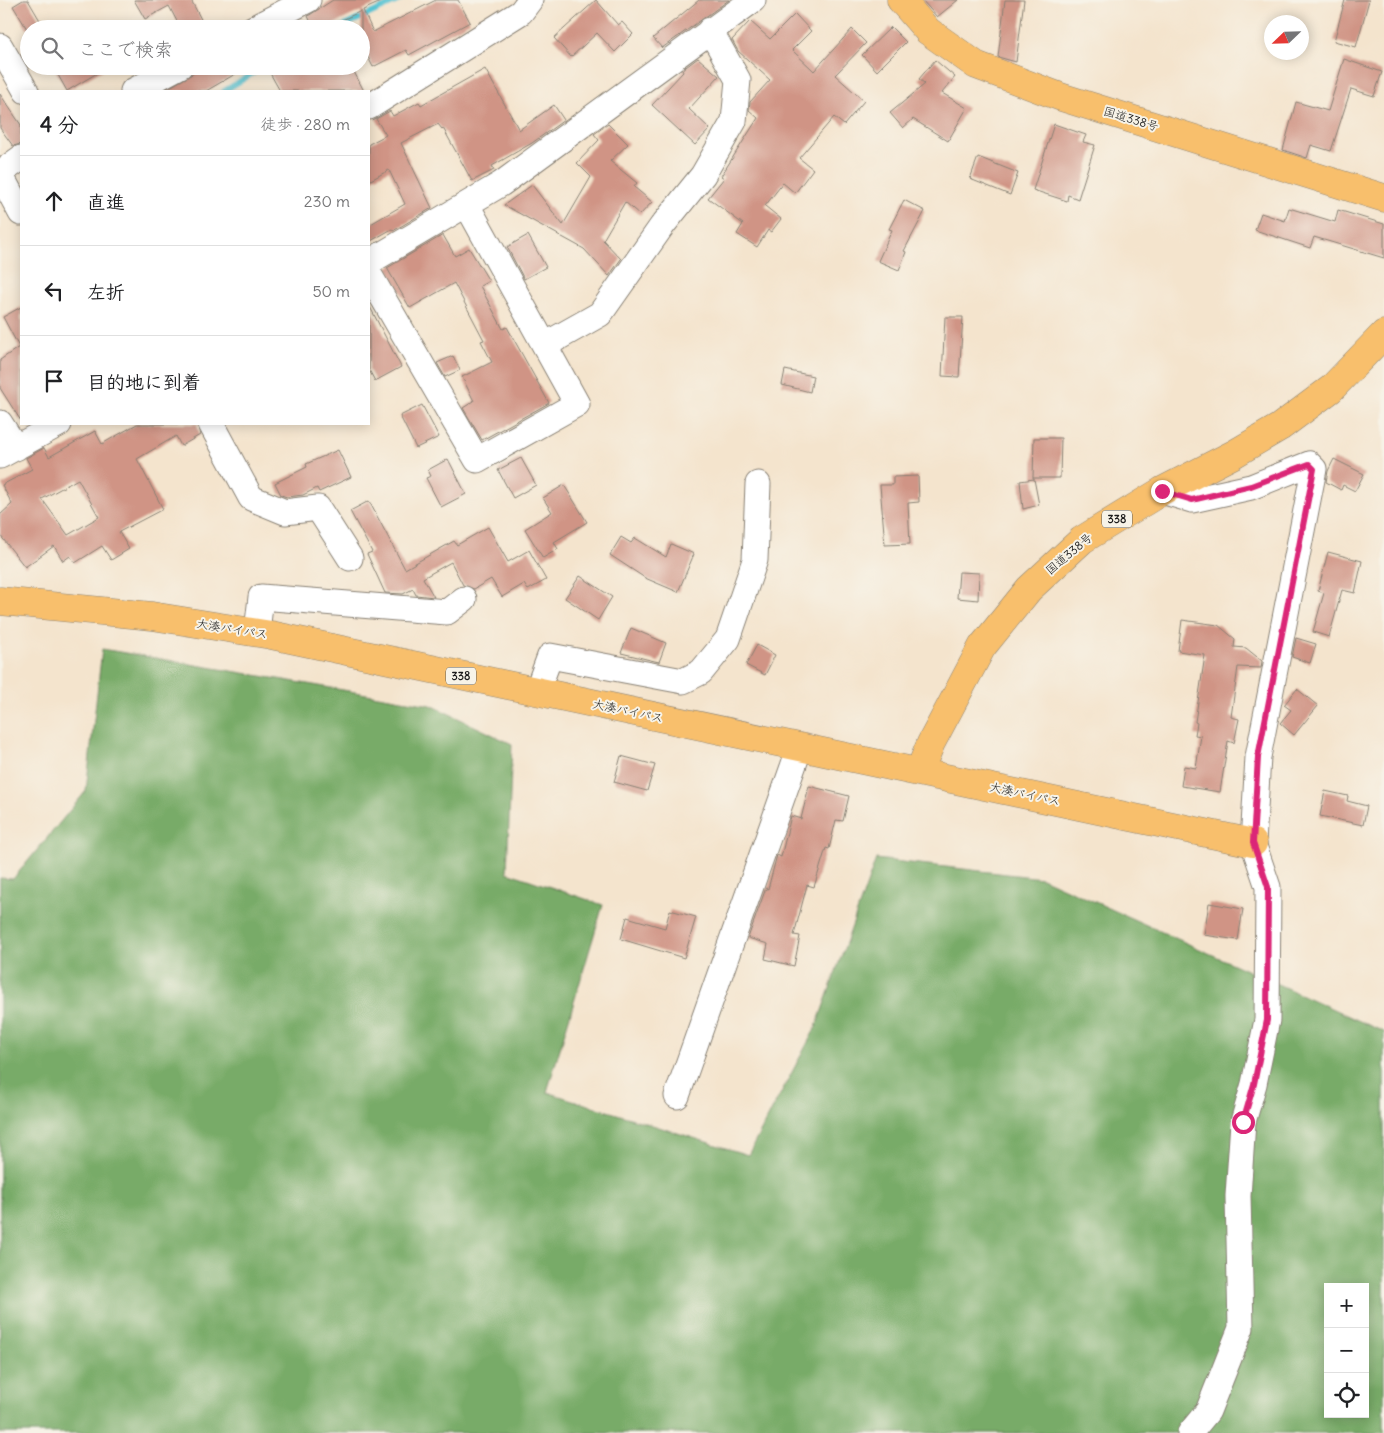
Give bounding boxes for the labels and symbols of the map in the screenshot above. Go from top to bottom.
north arrow [1264,15,1309,60]
street label: 国道338号 [1102,103,1160,134]
route end [1151,480,1174,503]
road number: 338 [1102,510,1132,528]
street label: 国道338号 [1042,530,1095,578]
street label: 大湊バイパス [195,615,269,642]
road number: 338 [446,668,476,684]
street label: 大湊バイパス [591,696,665,725]
street label: 大湊バイパス [988,779,1062,808]
route start [1232,1111,1255,1134]

